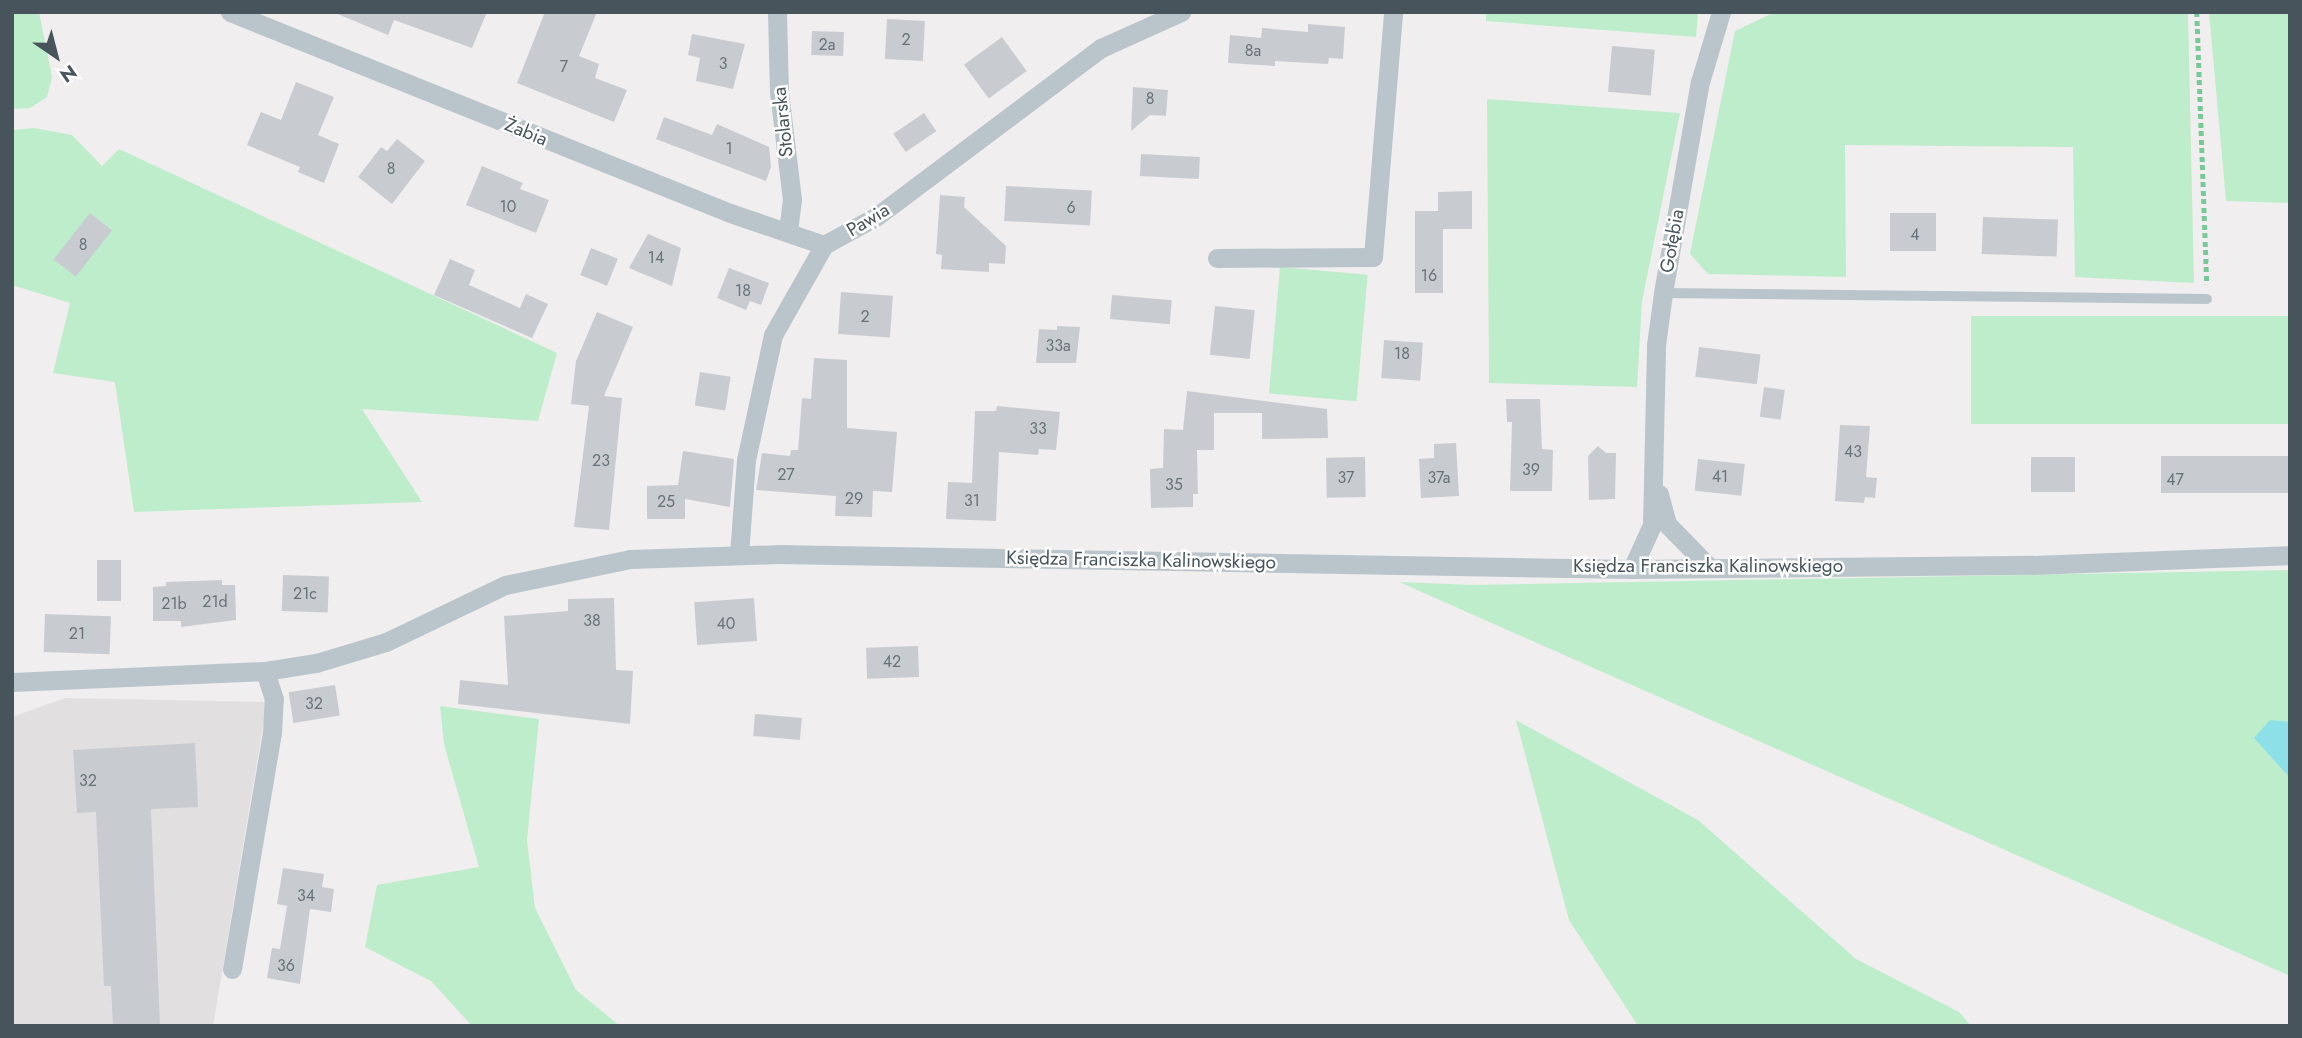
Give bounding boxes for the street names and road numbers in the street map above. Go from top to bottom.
street label: Stolarska [768,86,798,158]
street label: Żabia [501,113,551,151]
street label: Pawia [842,198,894,242]
street label: Gołębia [1655,207,1689,275]
street label: Księdza Franciszka Kalinowskiego [1006,546,1276,574]
street label: Księdza Franciszka Kalinowskiego [1573,555,1843,577]

